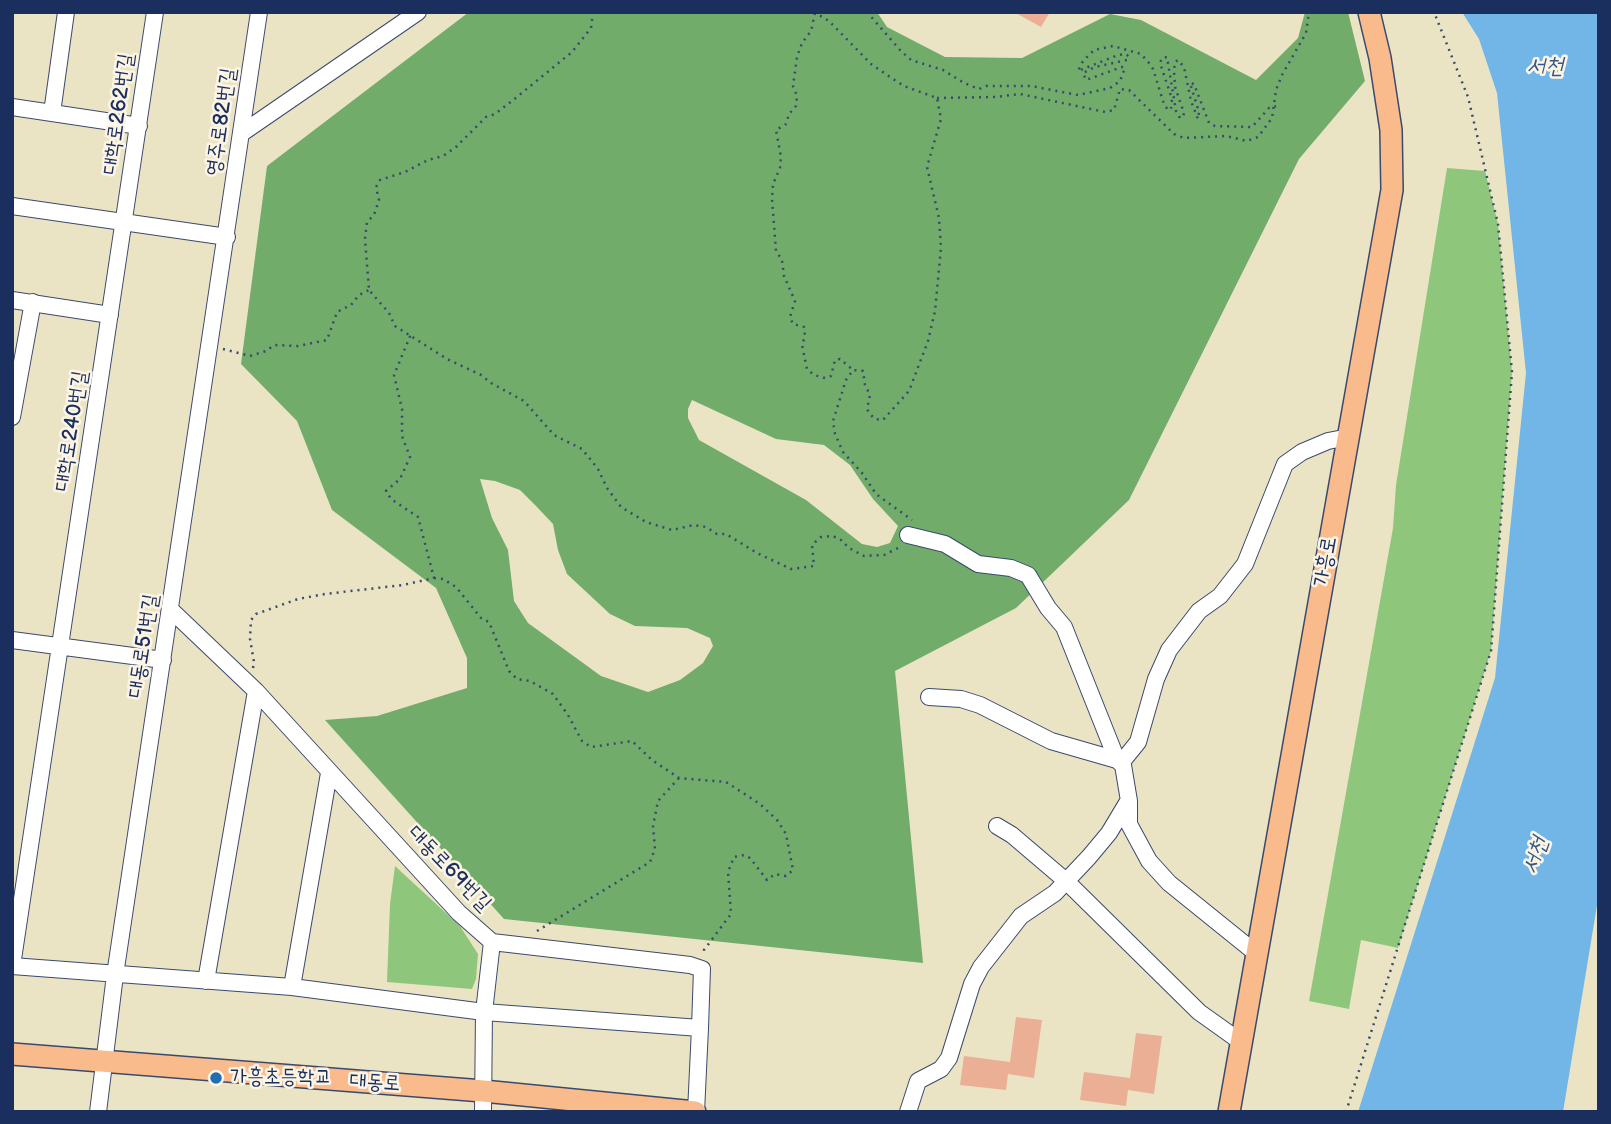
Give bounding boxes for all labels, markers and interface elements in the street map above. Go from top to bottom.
street label: 대학로262번길 [98,52,140,176]
water label: 서천 [1526,53,1564,81]
street label: 영주로82번길 [202,66,242,178]
street label: 대학로240번길 [50,369,94,493]
street label: 가흥로 [1309,535,1343,589]
street label: 대동로51번길 [123,592,165,700]
street label: 대동로69번길 [402,821,496,917]
water label: 서천 [1517,834,1555,878]
place label: 가흥초등학교 [230,1065,331,1091]
street label: 대동로 [349,1069,401,1097]
marker: 가흥초등학교 [208,1070,224,1086]

